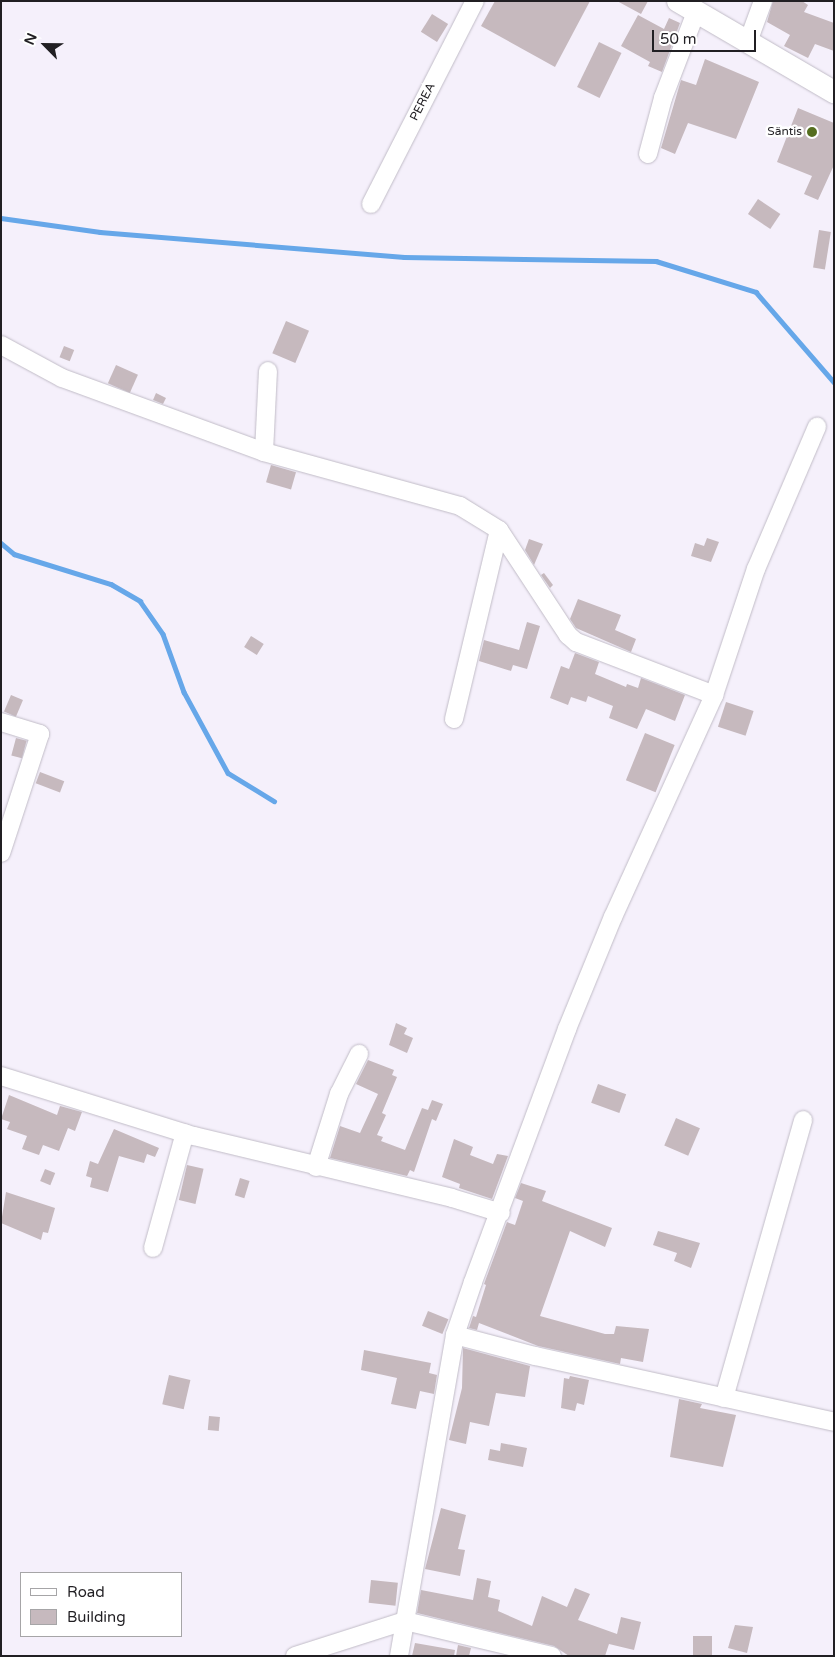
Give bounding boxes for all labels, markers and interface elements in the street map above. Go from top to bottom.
north arrow [20,20,70,70]
scale bar [655,20,759,52]
text: N [21,30,41,47]
text: 50 m [660,30,697,48]
street label: PEREA [407,81,439,123]
place label: Säntis [767,125,802,139]
marker: Säntis [806,126,818,138]
legend [20,1572,182,1637]
text: Road [67,1583,105,1601]
text: Building [67,1608,126,1626]

